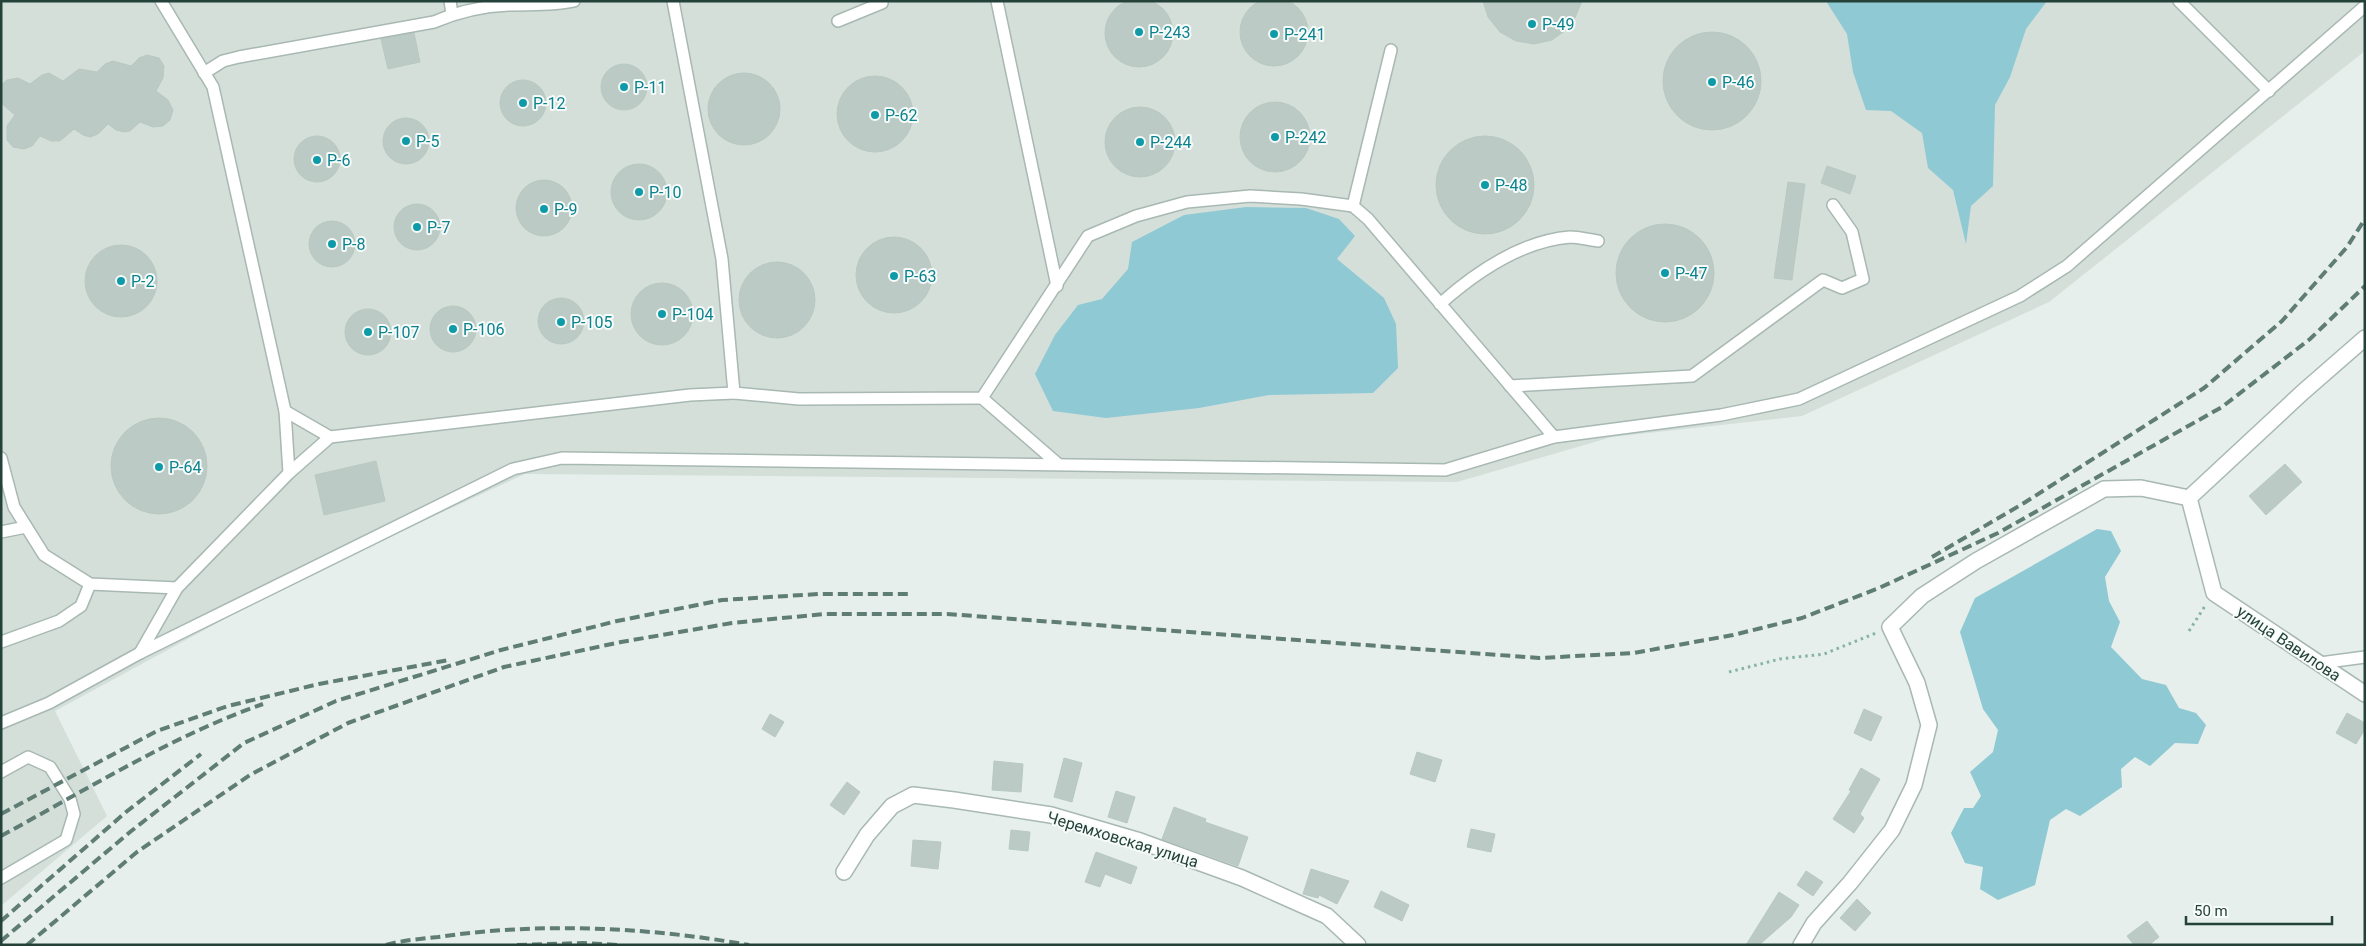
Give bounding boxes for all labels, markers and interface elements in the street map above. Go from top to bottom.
place label: Р-49 [1542,15,1575,34]
marker: Р-49 [1526,18,1538,30]
place label: Р-243 [1149,23,1191,42]
place label: Р-241 [1284,25,1326,44]
marker: Р-243 [1133,26,1145,38]
marker: Р-241 [1268,28,1280,40]
place label: Р-46 [1722,73,1755,92]
marker: Р-46 [1706,76,1718,88]
place label: Р-11 [634,78,667,97]
marker: Р-11 [618,81,630,93]
place label: Р-12 [533,94,566,113]
marker: Р-12 [517,97,529,109]
place label: Р-62 [885,106,918,125]
marker: Р-62 [869,109,881,121]
place label: Р-242 [1285,128,1327,147]
marker: Р-242 [1269,131,1281,143]
place label: Р-5 [416,132,440,151]
place label: Р-244 [1150,133,1192,152]
marker: Р-5 [400,135,412,147]
marker: Р-244 [1134,136,1146,148]
place label: Р-6 [327,151,351,170]
marker: Р-6 [311,154,323,166]
place label: Р-48 [1495,176,1528,195]
marker: Р-48 [1479,179,1491,191]
place label: Р-10 [649,183,682,202]
marker: Р-10 [633,186,645,198]
place label: Р-9 [554,200,578,219]
marker: Р-9 [538,203,550,215]
place label: Р-7 [427,218,451,237]
marker: Р-7 [411,221,423,233]
place label: Р-8 [342,235,366,254]
marker: Р-8 [326,238,338,250]
place label: Р-47 [1675,264,1708,283]
place label: Р-63 [904,267,937,286]
marker: Р-47 [1659,267,1671,279]
marker: Р-63 [888,270,900,282]
place label: Р-2 [131,272,155,291]
marker: Р-2 [115,275,127,287]
place label: Р-104 [672,305,714,324]
marker: Р-104 [656,308,668,320]
place label: Р-105 [571,313,613,332]
marker: Р-105 [555,316,567,328]
place label: Р-106 [463,320,505,339]
place label: Р-107 [378,323,420,342]
marker: Р-106 [447,323,459,335]
marker: Р-107 [362,326,374,338]
place label: Р-64 [169,458,202,477]
marker: Р-64 [153,461,165,473]
street label: улица Вавилова [2233,602,2344,685]
street label: Черемховская улица [1045,807,1201,872]
scale bar [2186,894,2332,926]
text: 50 m [2194,902,2228,920]

